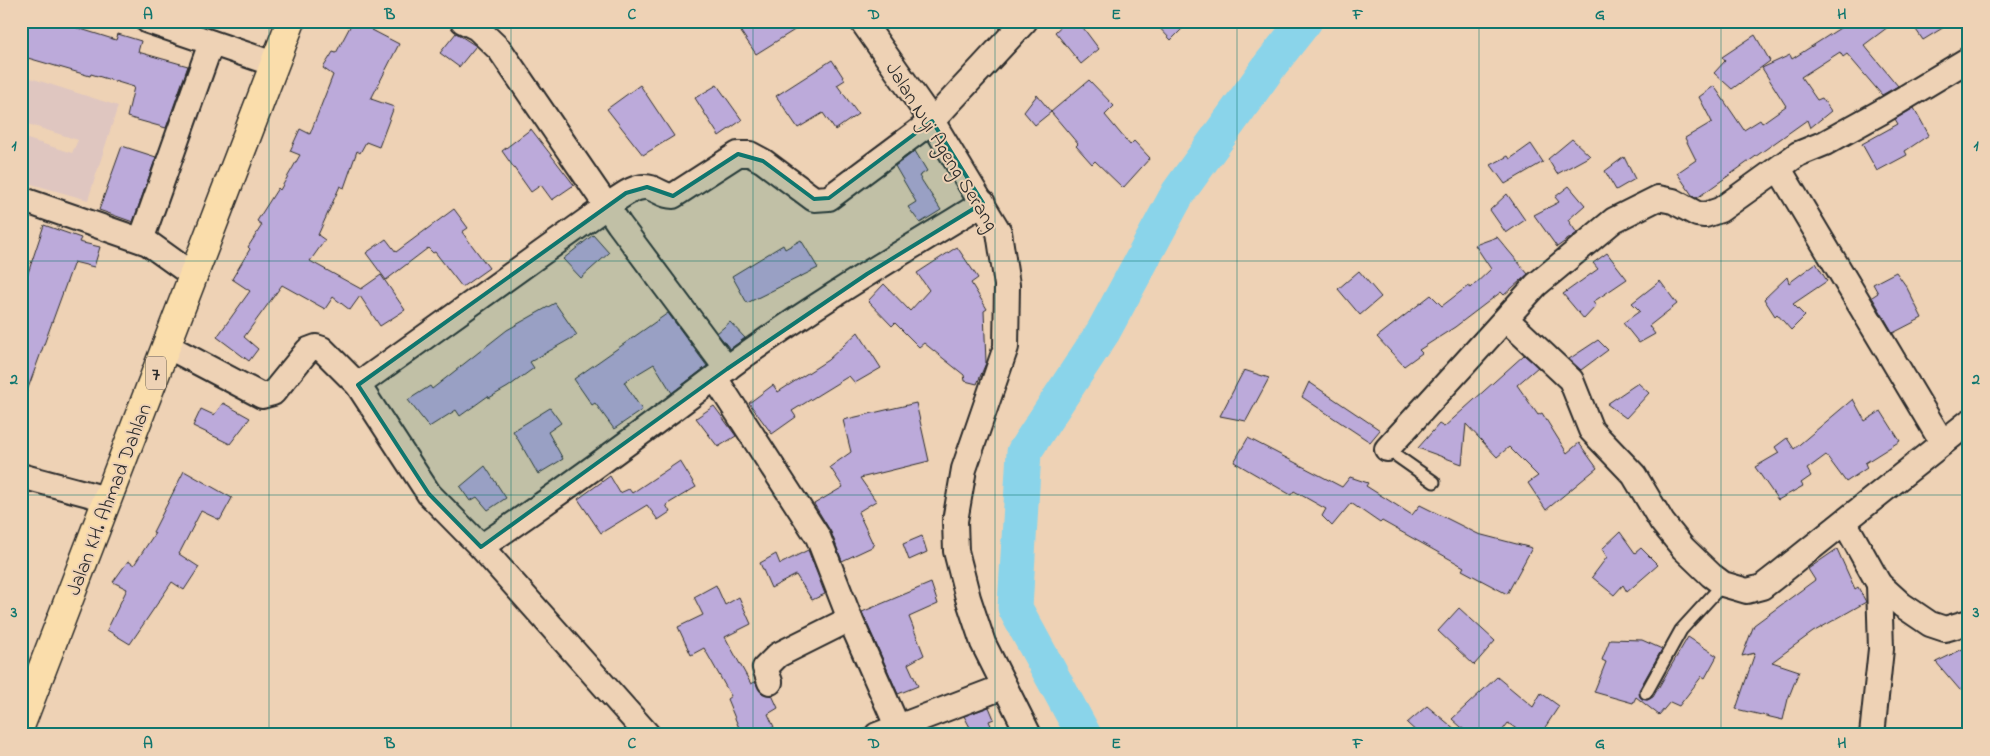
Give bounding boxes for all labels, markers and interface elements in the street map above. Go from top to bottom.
text: A [143,3,153,27]
text: B [384,3,396,27]
text: C [628,3,637,27]
text: D [867,3,880,27]
text: E [1111,3,1121,27]
text: F [1352,3,1364,27]
text: G [1595,3,1605,27]
text: H [1837,3,1847,27]
street label: Jalan Nyi Ageng Serang [876,57,1005,238]
text: 1 [11,134,17,158]
text: 1 [1973,134,1979,158]
road number: 7 [146,356,166,389]
text: 2 [9,368,18,392]
text: 2 [1971,368,1980,392]
street label: Jalan KH. Ahmad Dahlan [60,400,160,600]
text: 3 [10,601,18,625]
text: 3 [1972,601,1980,625]
text: A [143,732,153,756]
text: B [384,732,396,756]
text: C [628,732,637,756]
text: D [867,732,880,756]
text: E [1111,732,1121,756]
text: F [1352,732,1364,756]
text: G [1595,732,1605,756]
text: H [1837,732,1847,756]

